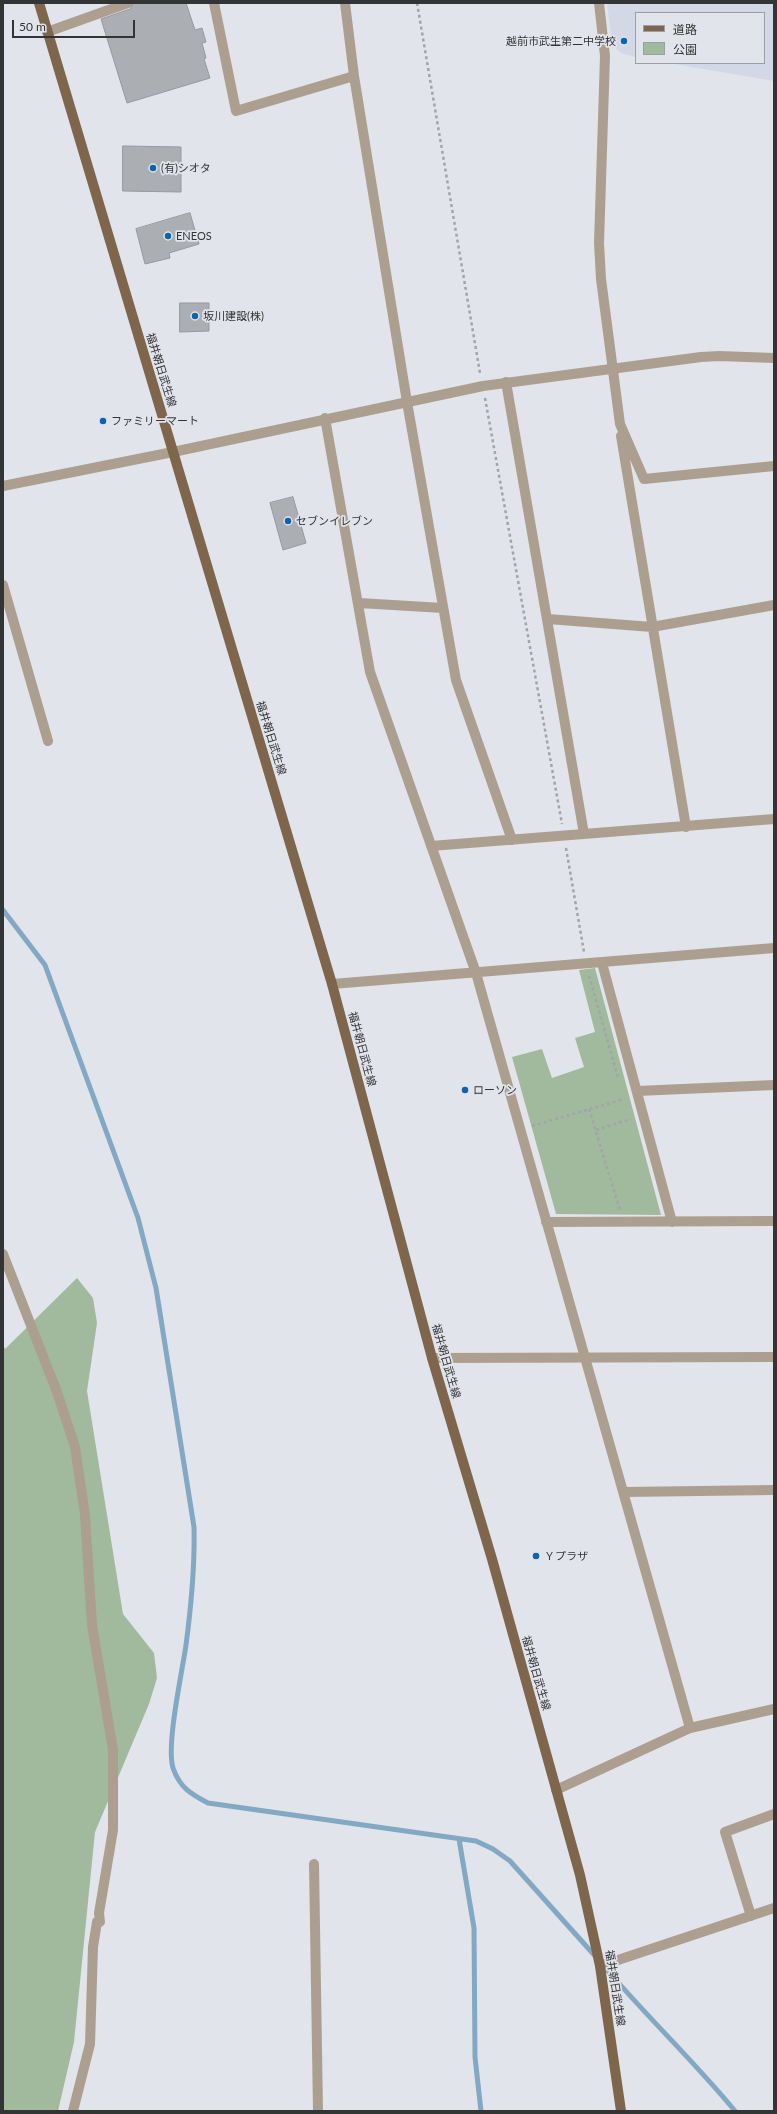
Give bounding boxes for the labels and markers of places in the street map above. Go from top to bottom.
place label: 越前市武生第二中学校 [506,34,616,48]
marker: 越前市武生第二中学校 [619,36,629,46]
place label: (有)シオタ [161,161,211,175]
marker: (有)シオタ [148,163,158,173]
place label: ENEOS [176,229,212,243]
marker: ENEOS [163,231,173,241]
place label: 坂川建設(株) [203,309,264,323]
marker: 坂川建設(株) [190,311,200,321]
place label: ファミリーマート [111,414,199,428]
marker: ファミリーマート [98,416,108,426]
place label: セブンイレブン [296,514,373,528]
marker: セブンイレブン [283,516,293,526]
place label: ローソン [473,1083,517,1097]
marker: ローソン [460,1085,470,1095]
place label: Ｙプラザ [544,1549,588,1563]
marker: Ｙプラザ [531,1551,541,1561]

